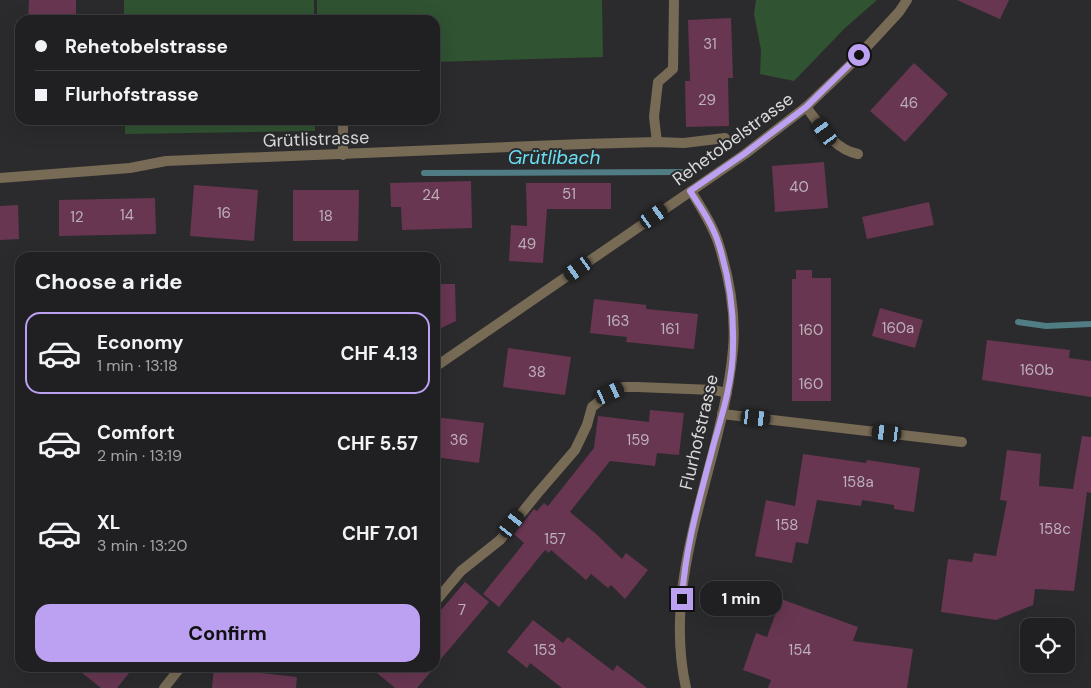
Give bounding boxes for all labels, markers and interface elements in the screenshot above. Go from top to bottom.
text: Rehetobelstrasse [65,34,228,59]
house number: 31 [703,34,717,54]
route start [848,44,870,66]
text: Flurhofstrasse [65,82,199,107]
street label: Rehetobelstrasse [668,87,798,191]
house number: 29 [698,90,716,110]
house number: 46 [900,93,918,113]
car [810,115,839,149]
street label: Grütlistrasse [262,125,370,153]
water label: Grütlibach [508,145,600,170]
house number: 40 [789,177,809,197]
house number: 51 [562,184,576,204]
house number: 24 [422,185,440,205]
car [637,201,670,231]
house number: 16 [217,203,231,223]
house number: 14 [120,205,134,225]
house number: 18 [319,206,333,226]
house number: 12 [70,207,84,227]
house number: 49 [518,234,536,254]
car [561,254,594,284]
text: Choose a ride [35,267,183,296]
house number: 163 [607,311,629,331]
house number: 160a [882,318,914,338]
house number: 161 [661,319,679,339]
house number: 160 [799,320,823,340]
text: Economy [97,330,184,355]
icon: car [37,331,82,376]
text: CHF 4.13 [340,341,418,366]
text: 1 min · 13:18 [97,355,178,376]
house number: 160b [1020,360,1054,380]
house number: 38 [528,362,546,382]
street label: Flurhofstrasse [674,372,724,492]
house number: 160 [799,374,823,394]
car [593,380,626,406]
car [740,409,771,427]
text: Comfort [97,420,175,445]
icon: car [37,421,82,466]
car [871,424,902,442]
house number: 36 [450,430,468,450]
house number: 159 [627,430,649,450]
text: CHF 5.57 [337,431,418,456]
text: 2 min · 13:19 [97,445,182,466]
house number: 158a [842,472,874,492]
car [496,508,527,540]
text: XL [97,510,120,535]
icon: car [37,511,82,556]
house number: 158 [776,515,798,535]
house number: 158c [1039,519,1071,539]
text: CHF 7.01 [342,521,418,546]
house number: 157 [544,529,566,549]
text: 3 min · 13:20 [97,535,187,556]
callout: 1 min [700,582,782,616]
route end [671,588,693,610]
text: 1 min [722,588,760,609]
house number: 7 [458,600,466,620]
button: Confirm [35,604,420,662]
map controls [1020,618,1075,673]
button: locate [1020,618,1075,673]
house number: 153 [534,640,556,660]
house number: 154 [789,640,811,660]

